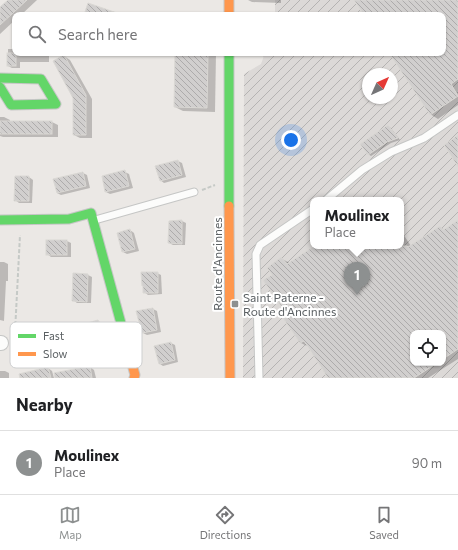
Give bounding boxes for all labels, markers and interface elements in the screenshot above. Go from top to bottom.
search box [12,12,446,56]
icon: search [26,23,48,45]
text: Search here [58,25,137,43]
north arrow [362,68,398,104]
your location [281,130,301,150]
popup [310,197,404,249]
text: Moulinex [324,206,390,224]
street label: Route d'Ancinnes [210,217,224,311]
text: Place [324,224,356,240]
pin: 1 [344,262,370,295]
place label: Saint Paterne - Route d'Ancinnes [243,290,336,318]
marker: Saint Paterne - Route d'Ancinnes [230,299,240,309]
legend [10,322,142,368]
text: Fast [43,329,65,342]
map controls [410,330,446,366]
button: locate [410,330,446,366]
text: Slow [43,347,68,360]
text: Nearby [16,394,73,415]
text: Moulinex [54,446,119,464]
text: 1 [26,455,32,471]
text: 90 m [412,455,442,471]
text: Place [54,464,86,480]
tab: Map [59,504,82,541]
tab: Directions [200,504,251,541]
tab: Saved [369,504,399,541]

